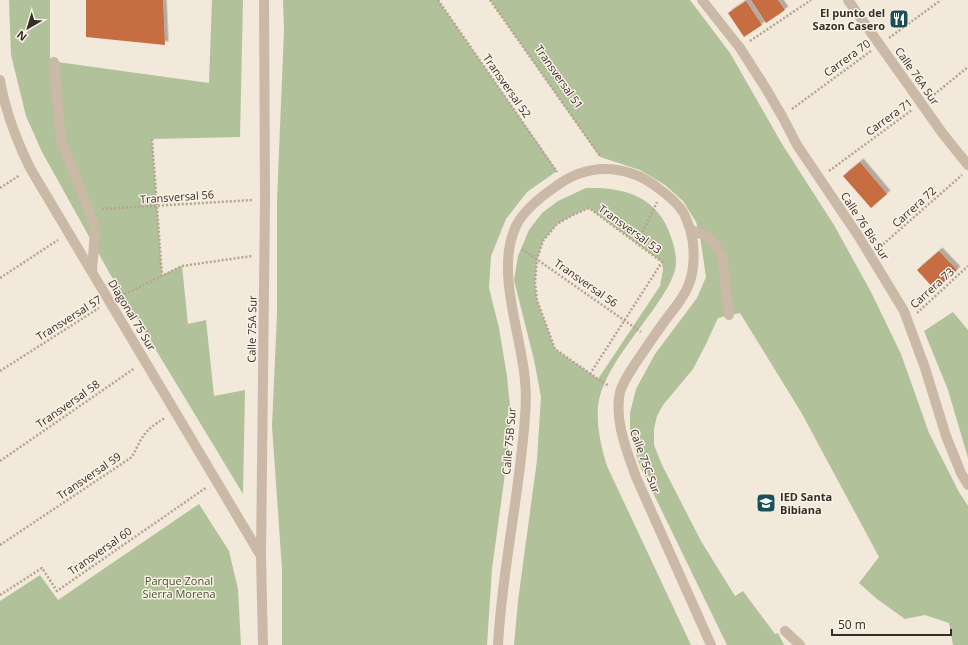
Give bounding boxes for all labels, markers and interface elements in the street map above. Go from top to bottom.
place label: El punto del Sazon Casero [813,5,885,33]
north arrow [8,8,48,48]
restaurant icon: El punto del Sazon Casero [888,8,910,30]
text: N [13,28,30,45]
street label: Carrera 70 [820,36,873,80]
street label: Transversal 51 [532,42,587,111]
street label: Calle 76A Sur [892,44,943,108]
street label: Transversal 52 [480,51,535,120]
street label: Carrera 71 [862,95,915,139]
street label: Carrera 72 [888,183,939,230]
street label: Transversal 56 [139,186,215,207]
street label: Calle 76 Bis Sur [838,189,893,263]
street label: Transversal 53 [596,201,665,257]
street label: Transversal 56 [552,255,621,310]
street label: Carrera 73 [906,264,957,311]
street label: Diagonal 75 Sur [105,276,160,354]
street label: Transversal 57 [33,292,104,344]
street label: Calle 75A Sur [243,295,260,363]
street label: Transversal 58 [33,376,102,431]
street label: Calle 75B Sur [498,406,519,475]
street label: Calle 75C Sur [627,427,664,495]
street label: Transversal 59 [54,449,124,503]
place label: IED Santa Bibiana [780,489,832,517]
school or university icon: IED Santa Bibiana [755,492,777,514]
street label: Transversal 60 [65,523,134,578]
park label: Parque Zonal Sierra Morena [143,573,216,601]
scale bar [832,611,951,637]
text: 50 m [838,616,866,633]

